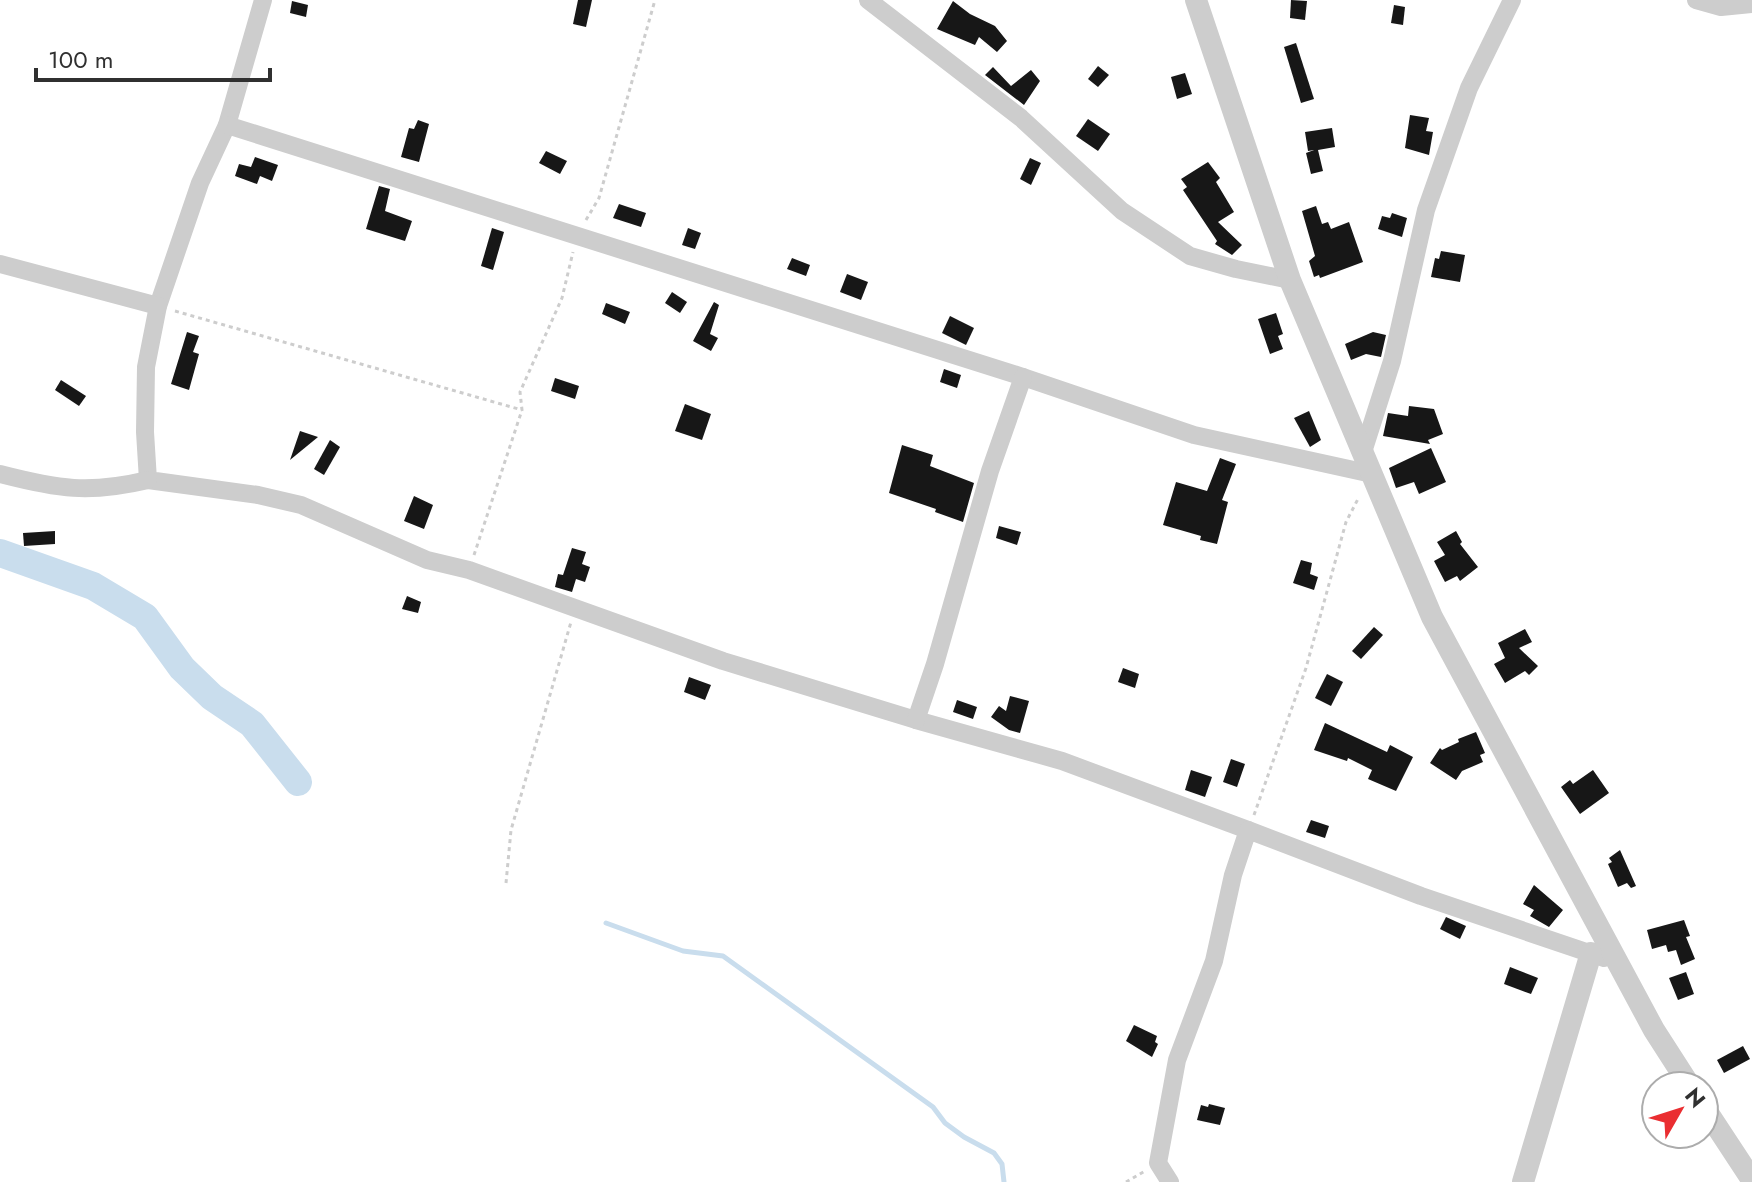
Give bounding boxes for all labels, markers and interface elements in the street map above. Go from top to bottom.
scale bar [36,32,270,82]
text: 100 m [48,42,114,77]
north arrow [1640,1070,1720,1150]
text: N [1678,1081,1713,1114]

